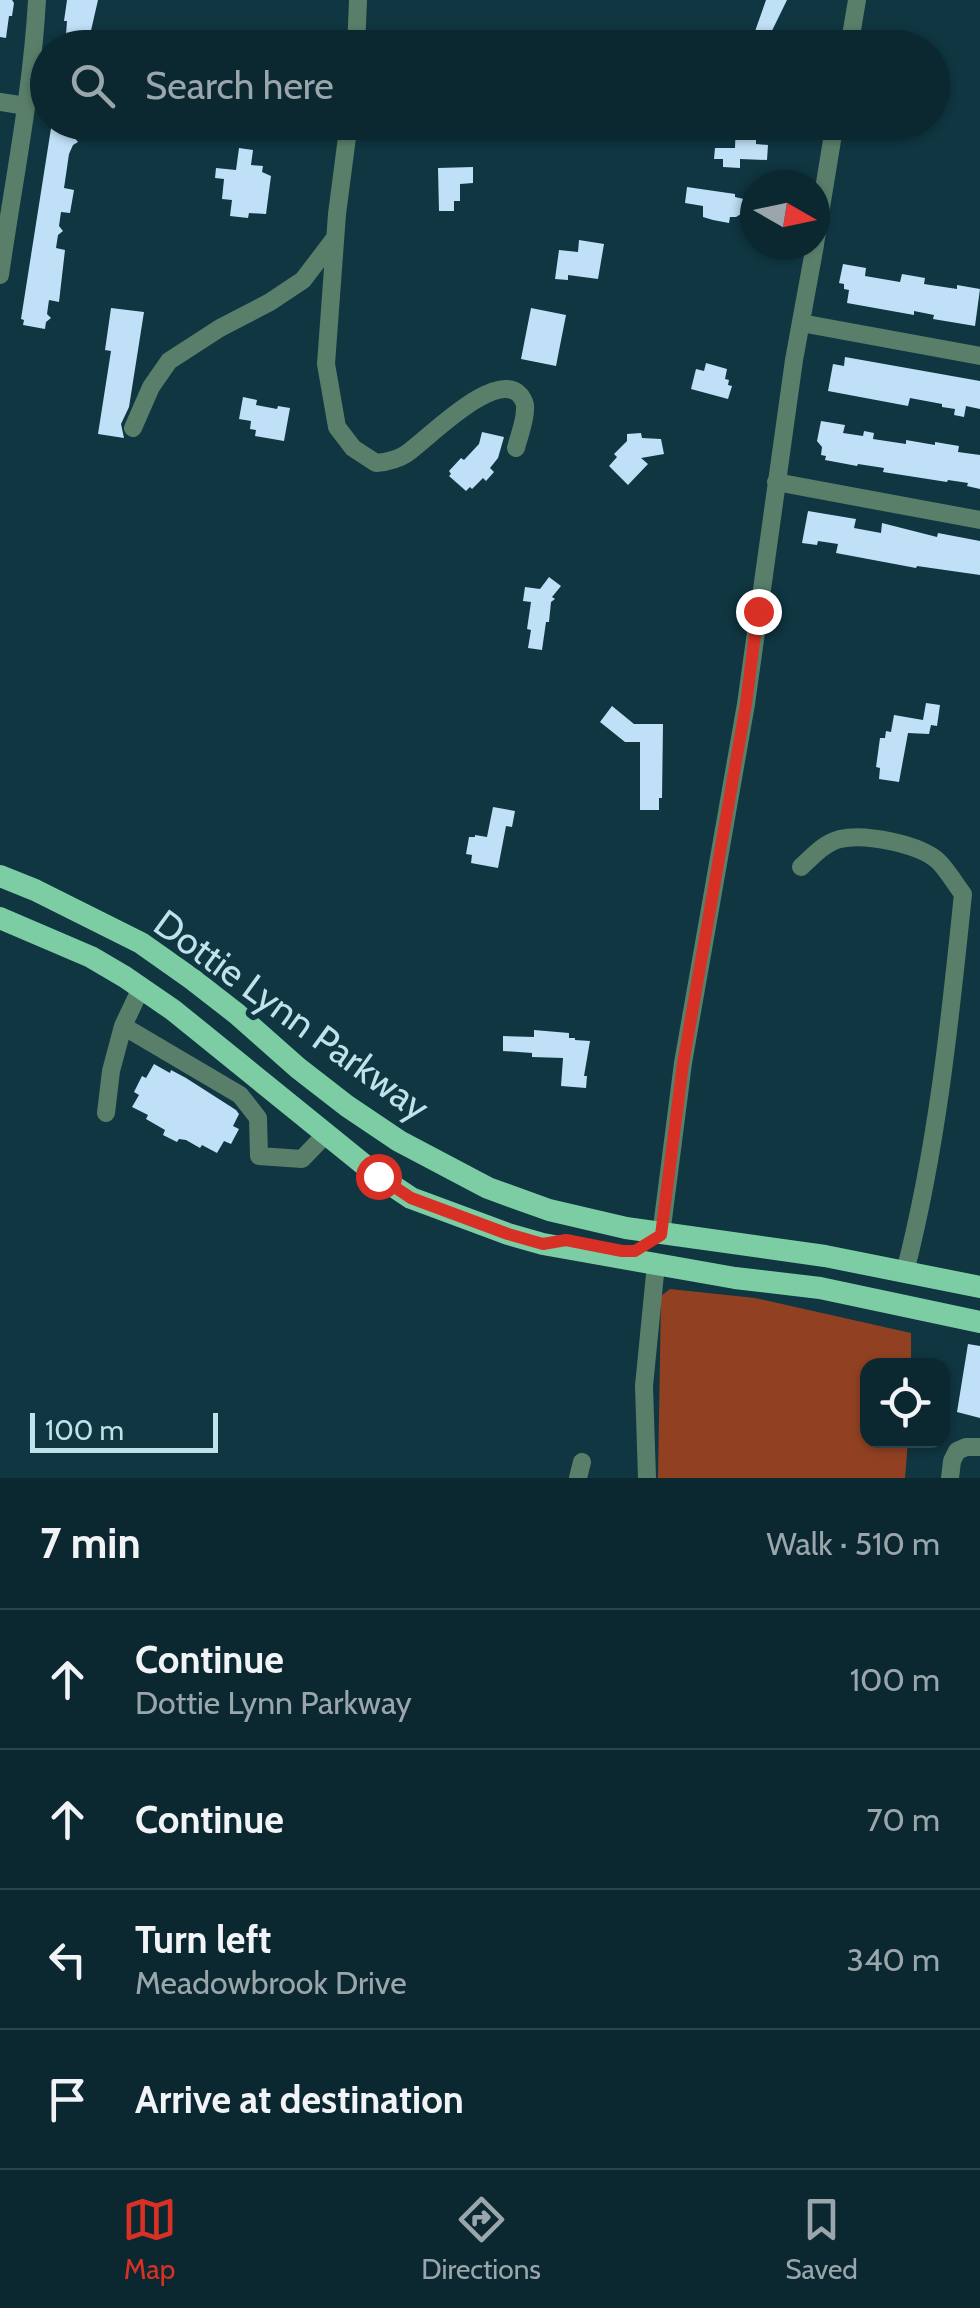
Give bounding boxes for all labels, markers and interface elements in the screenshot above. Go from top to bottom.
search box [30,30,950,140]
icon: search [65,58,120,113]
text: Search here [145,62,334,109]
north arrow [740,170,830,260]
route end [736,589,782,635]
street label: Dottie Lynn Parkway [145,899,439,1131]
route start [356,1154,402,1200]
map controls [860,1358,950,1448]
button: locate [860,1358,950,1448]
scale bar [30,1408,218,1452]
text: 100 m [45,1413,124,1447]
text: 7 min [40,1517,141,1569]
text: Walk · 510 m [766,1524,940,1563]
text: Continue [135,1636,284,1683]
icon: ahead [40,1652,95,1707]
text: 100 m [850,1660,940,1699]
text: Dottie Lynn Parkway [135,1683,412,1722]
icon: ahead [40,1792,95,1847]
text: Continue [135,1796,284,1843]
text: 70 m [867,1800,940,1839]
text: Turn left [135,1916,271,1963]
icon: left [40,1932,95,1987]
text: 340 m [847,1940,940,1979]
text: Meadowbrook Drive [135,1963,407,2002]
icon: arrive [40,2072,95,2127]
text: Arrive at destination [135,2076,464,2123]
tab: Map [122,2192,177,2286]
tab: Directions [421,2192,541,2286]
tab: Saved [785,2192,858,2286]

